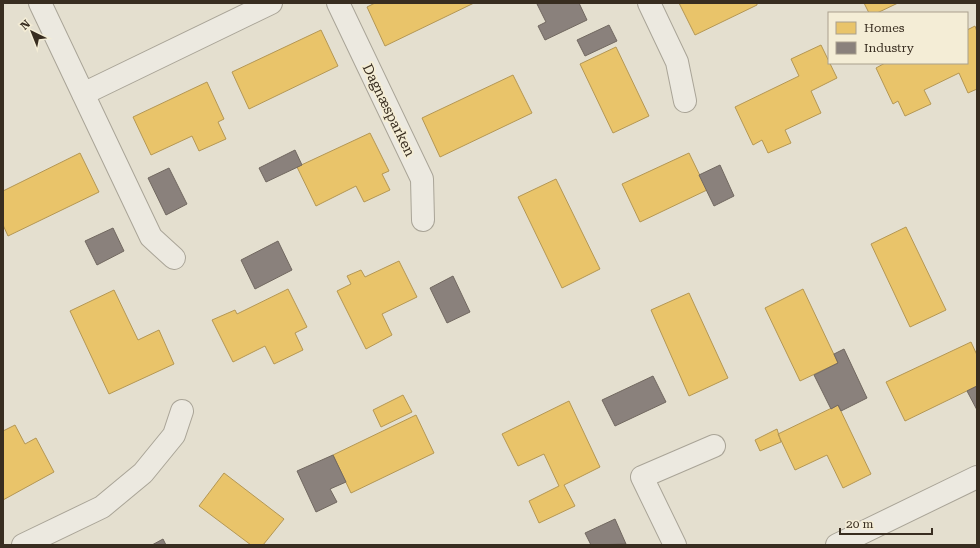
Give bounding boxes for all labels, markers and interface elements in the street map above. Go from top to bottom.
north arrow [12,12,52,52]
legend [828,12,968,64]
text: N [18,17,33,33]
text: Homes [864,21,905,35]
text: Industry [864,41,915,55]
street label: Dagnæsparken [360,61,418,159]
scale bar [840,510,932,536]
text: 20 m [846,517,873,531]

